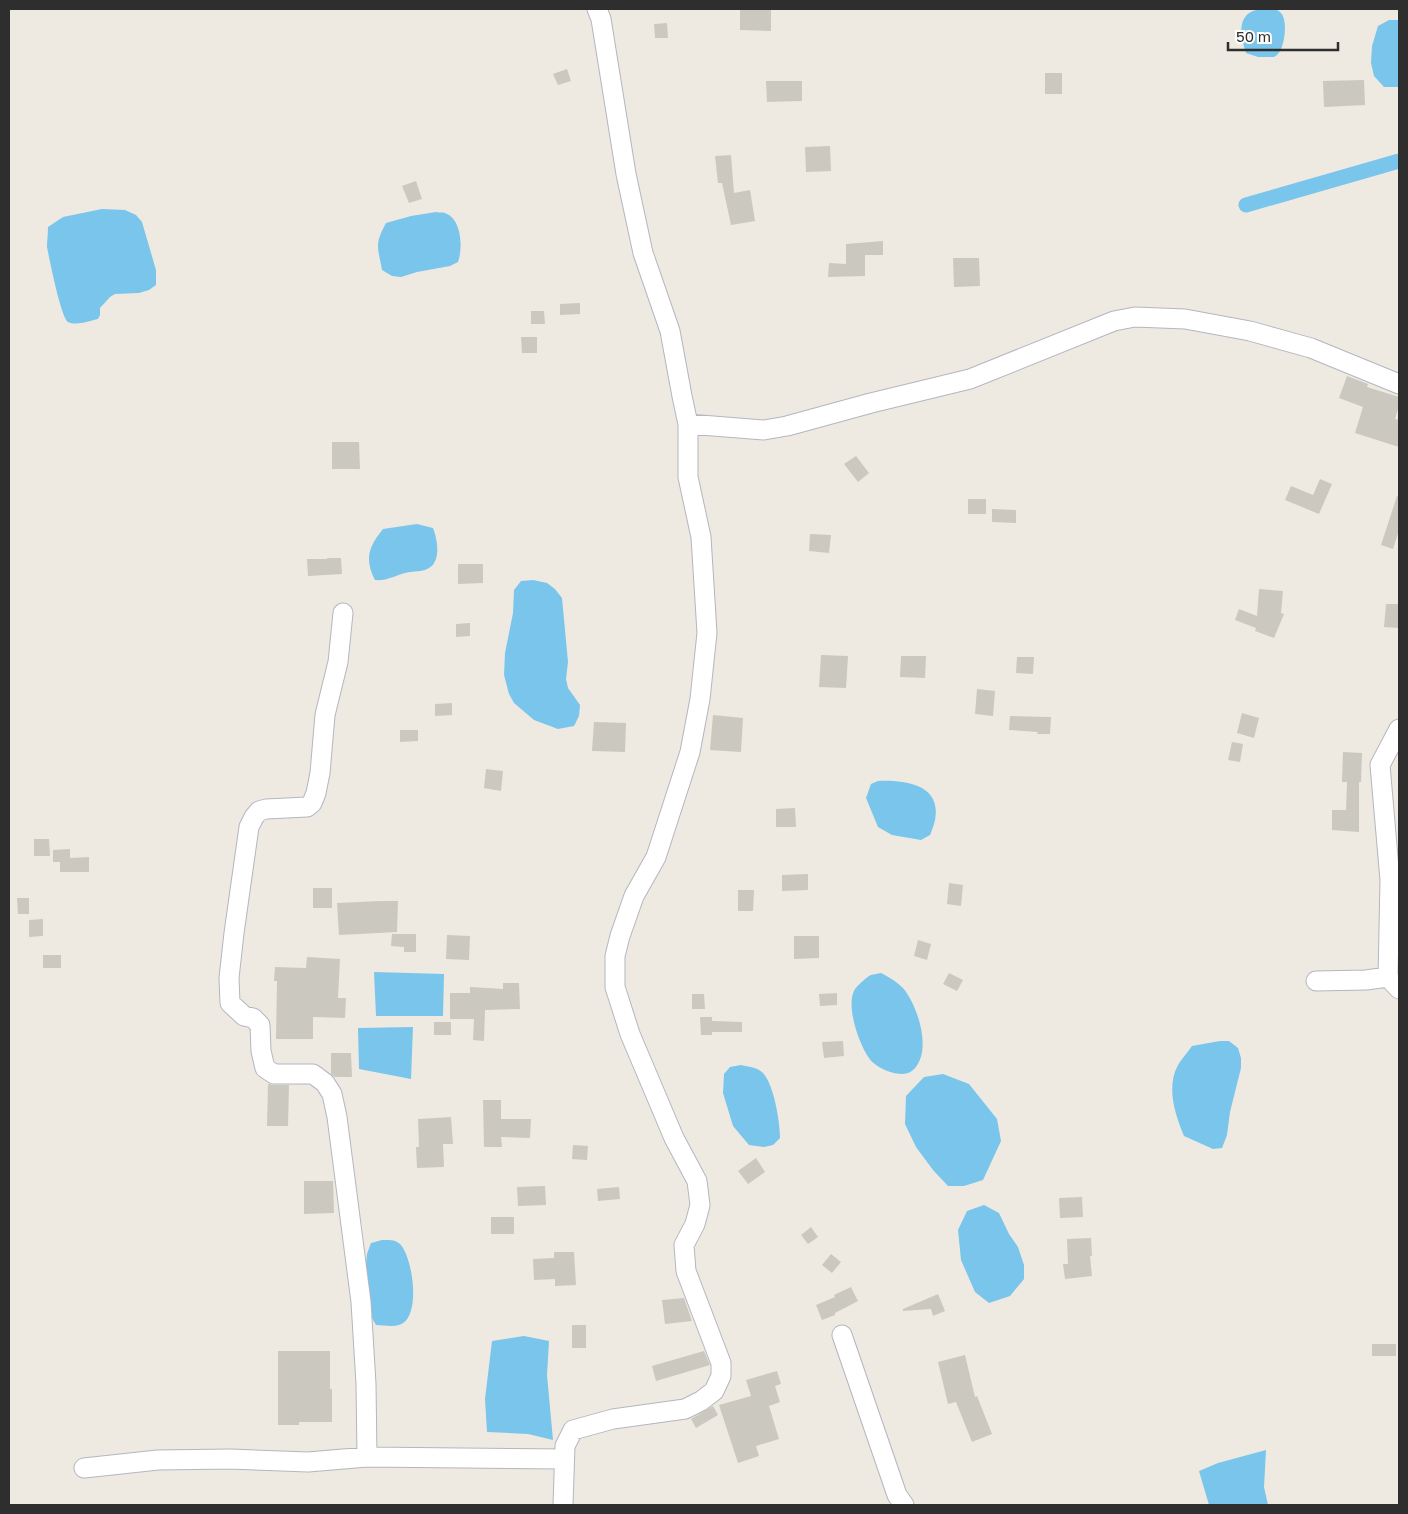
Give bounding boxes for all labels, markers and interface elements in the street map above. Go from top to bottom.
scale bar [1228,20,1338,52]
text: 50 m [1236,27,1271,45]

